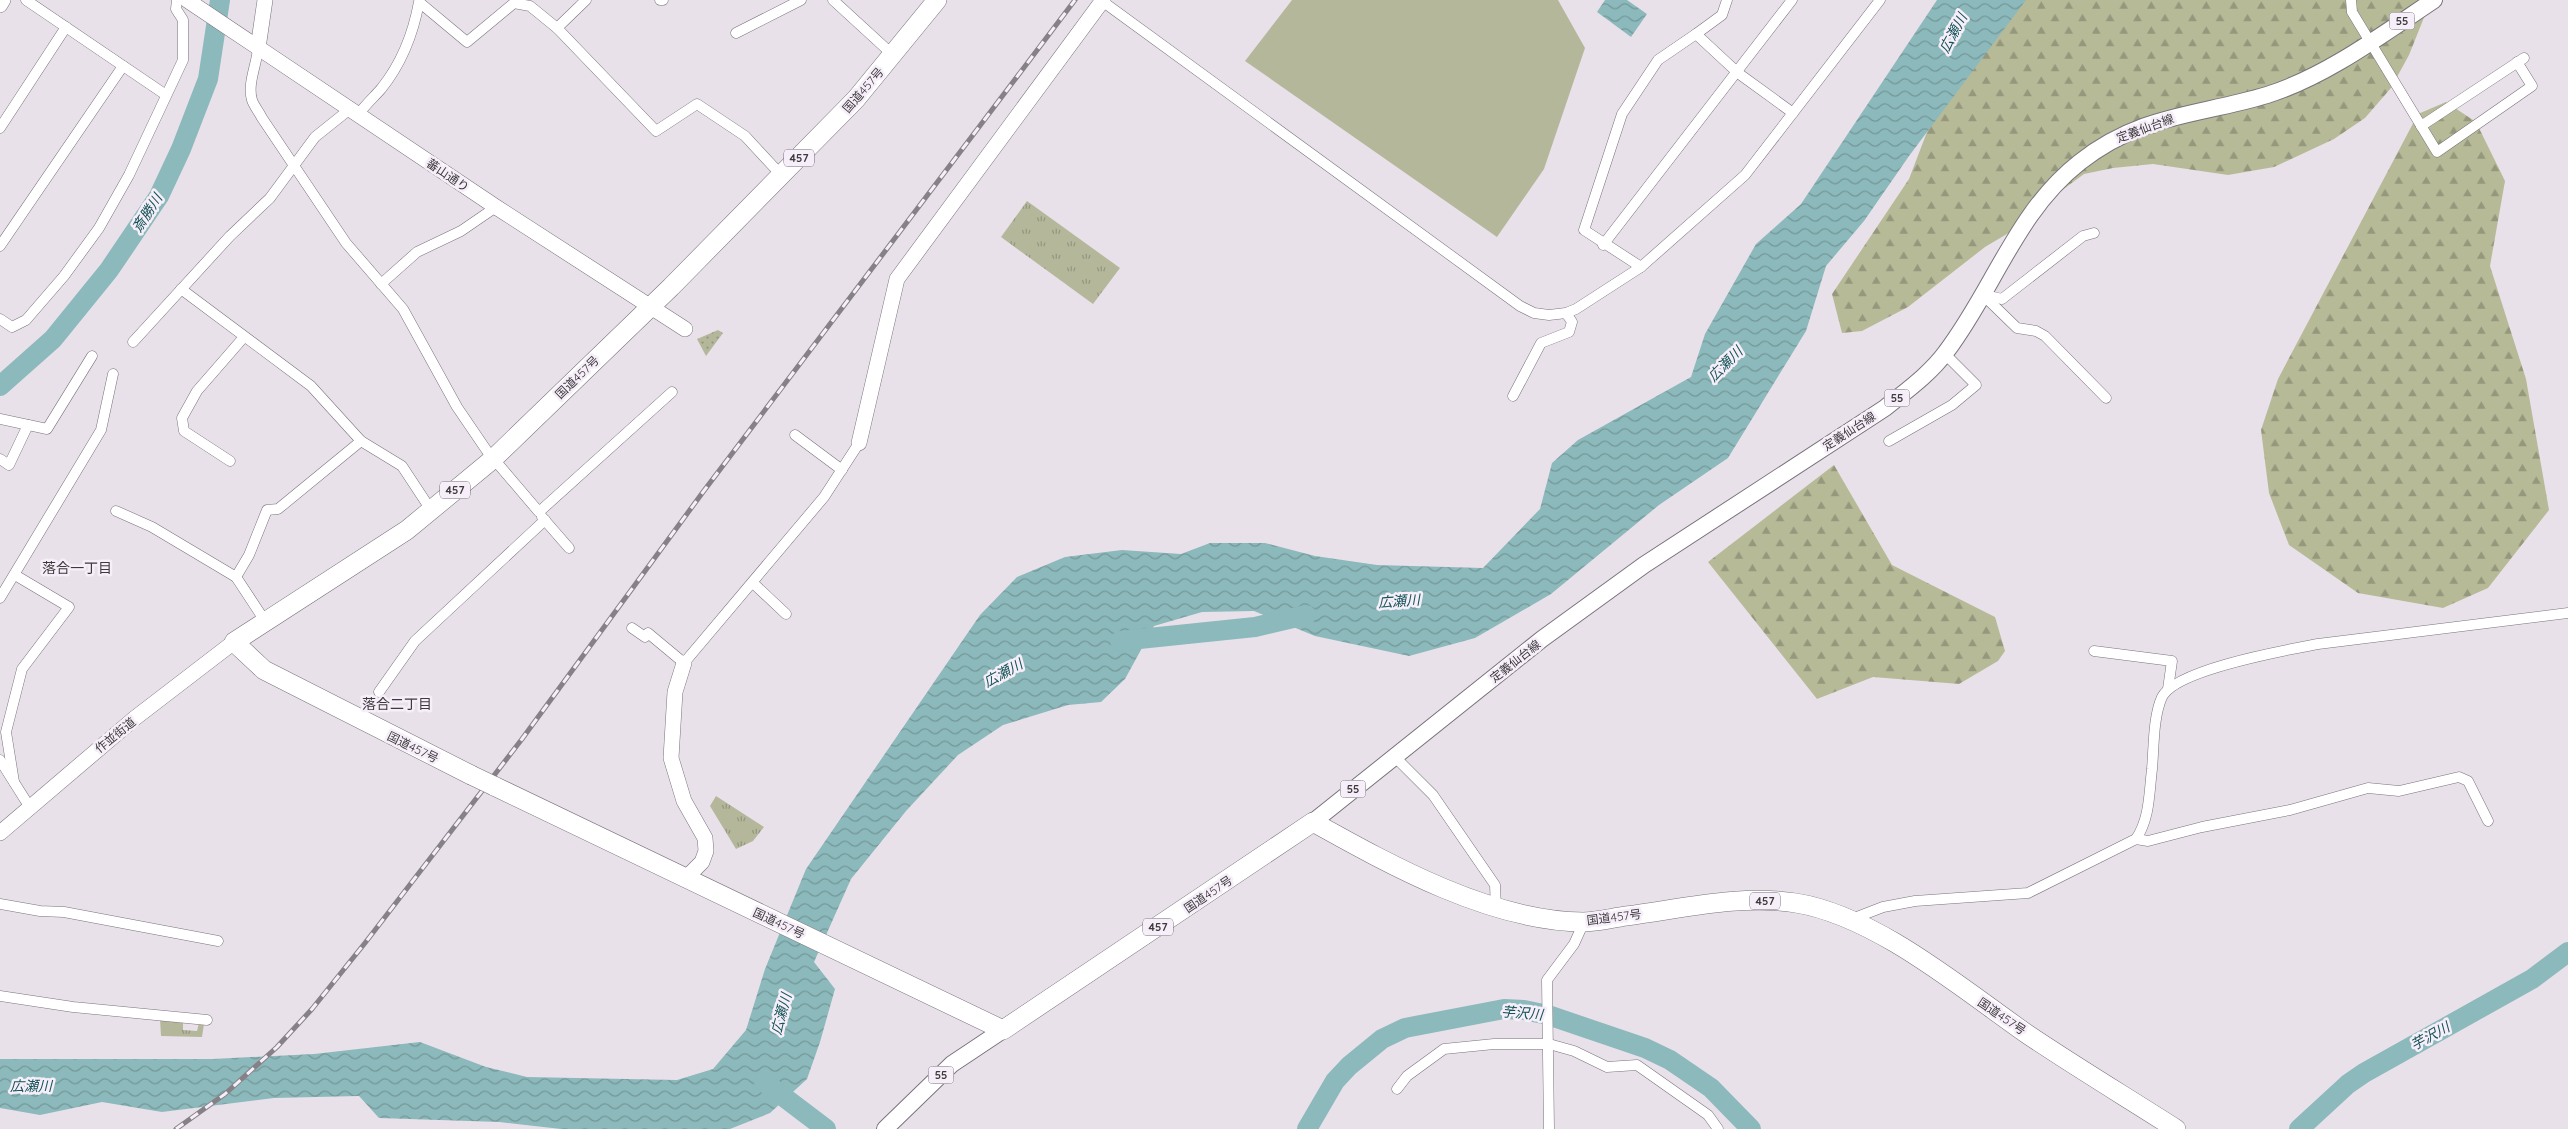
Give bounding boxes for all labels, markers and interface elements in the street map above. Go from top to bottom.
water label: 広瀬川 [1935,8,1972,56]
road number: 55 [2390,12,2414,30]
street label: 国道457号 [839,64,887,116]
street label: 定義仙台線 [2114,111,2176,145]
road number: 457 [784,150,814,167]
street label: 蕃山通り [424,155,472,195]
water label: 斎勝川 [128,189,167,236]
water label: 広瀬川 [1704,341,1748,385]
street label: 国道457号 [552,352,602,402]
road number: 55 [1884,389,1910,406]
street label: 定義仙台線 [1820,408,1878,454]
road number: 457 [440,482,470,498]
district label: 落合一丁目 [42,559,112,577]
water label: 広瀬川 [1377,590,1423,611]
street label: 定義仙台線 [1487,637,1543,685]
water label: 広瀬川 [980,654,1027,691]
district label: 落合二丁目 [362,695,432,713]
street label: 作並街道 [92,714,138,756]
street label: 国道457号 [385,728,441,766]
road number: 55 [1340,781,1366,798]
street label: 国道457号 [1181,872,1235,916]
road number: 457 [1750,892,1780,909]
street label: 国道457号 [751,905,807,941]
street label: 国道457号 [1586,906,1642,928]
road number: 457 [1143,919,1173,936]
water label: 広瀬川 [767,989,796,1037]
street label: 国道457号 [1975,994,2029,1038]
water label: 芋沢川 [1500,1002,1546,1024]
water label: 芋沢川 [2407,1017,2454,1054]
road number: 55 [928,1066,954,1084]
water label: 広瀬川 [10,1077,54,1095]

